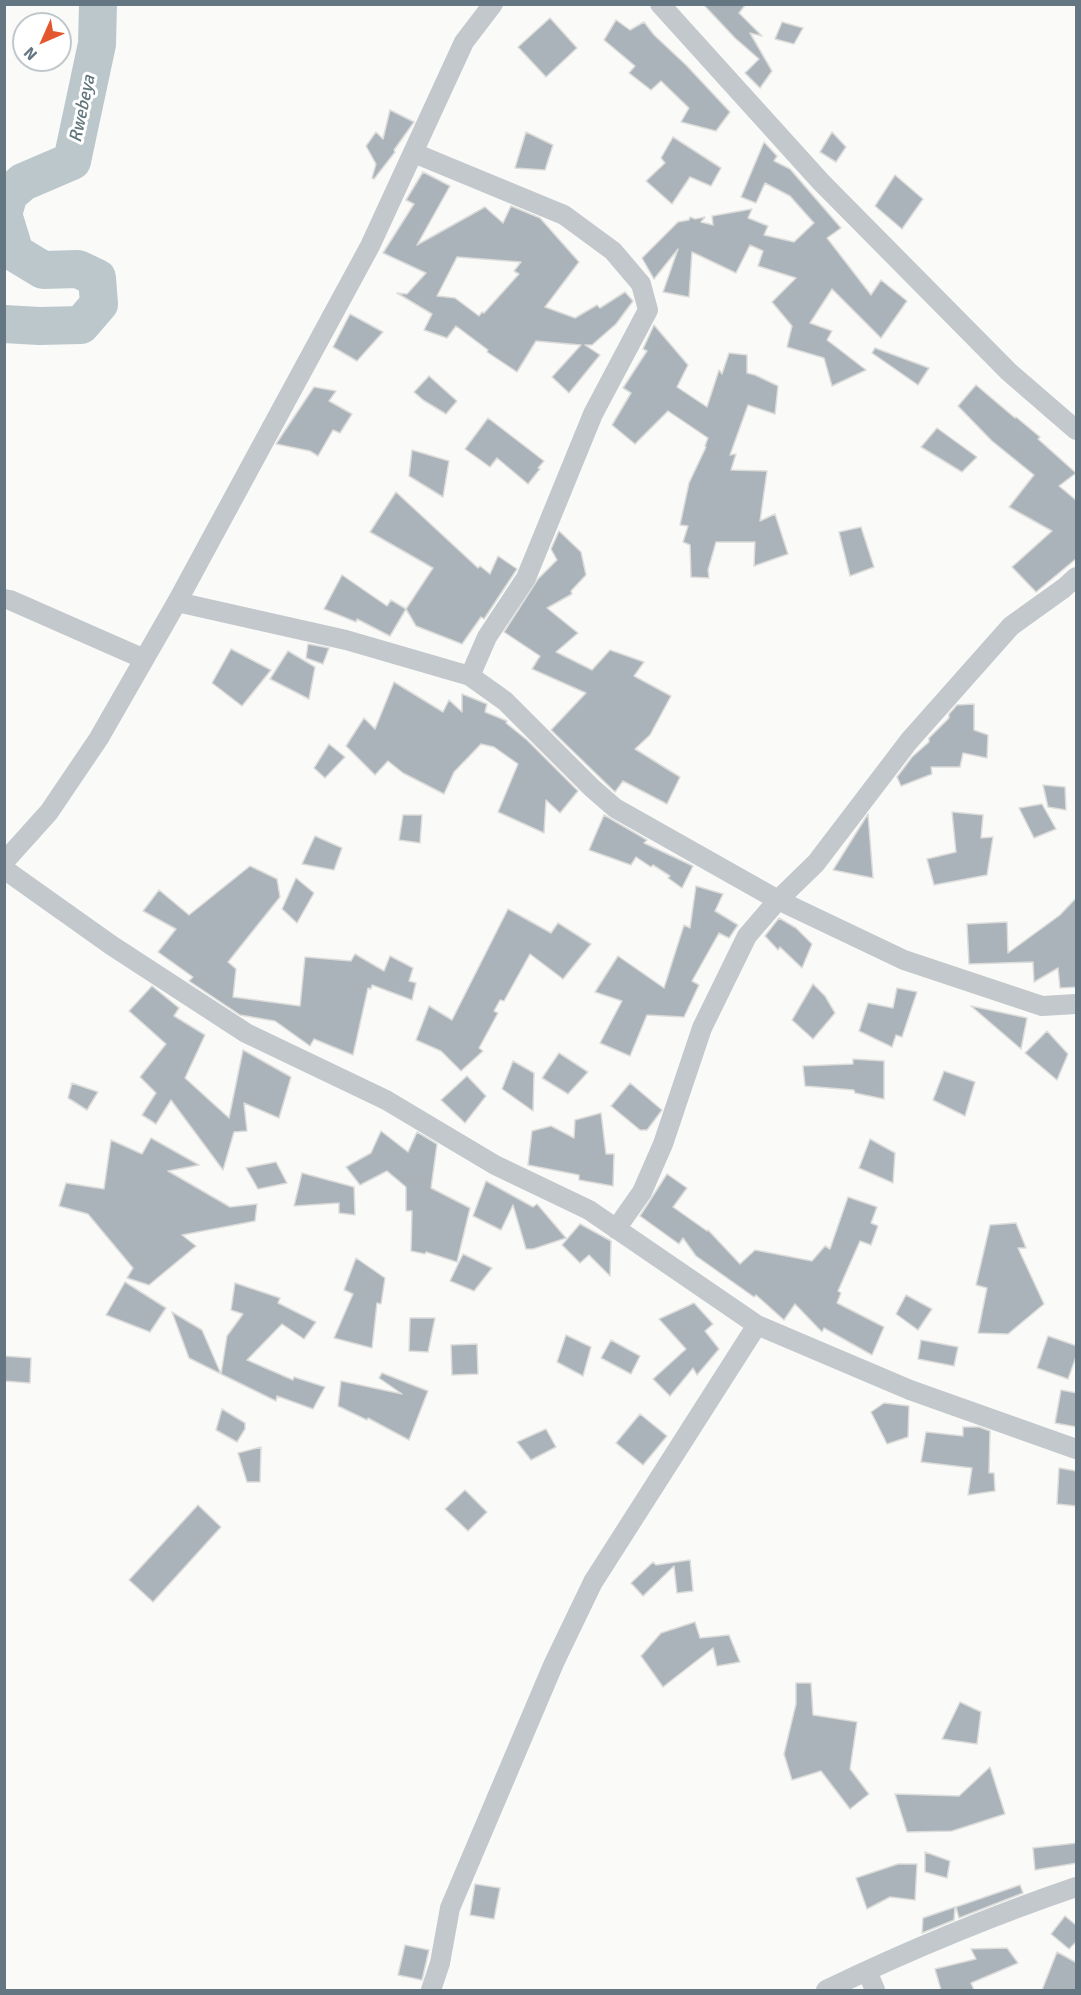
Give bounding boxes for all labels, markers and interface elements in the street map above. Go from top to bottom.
north arrow [12,12,72,72]
text: N [20,42,42,64]
water label: Rwebeya [65,73,101,145]

